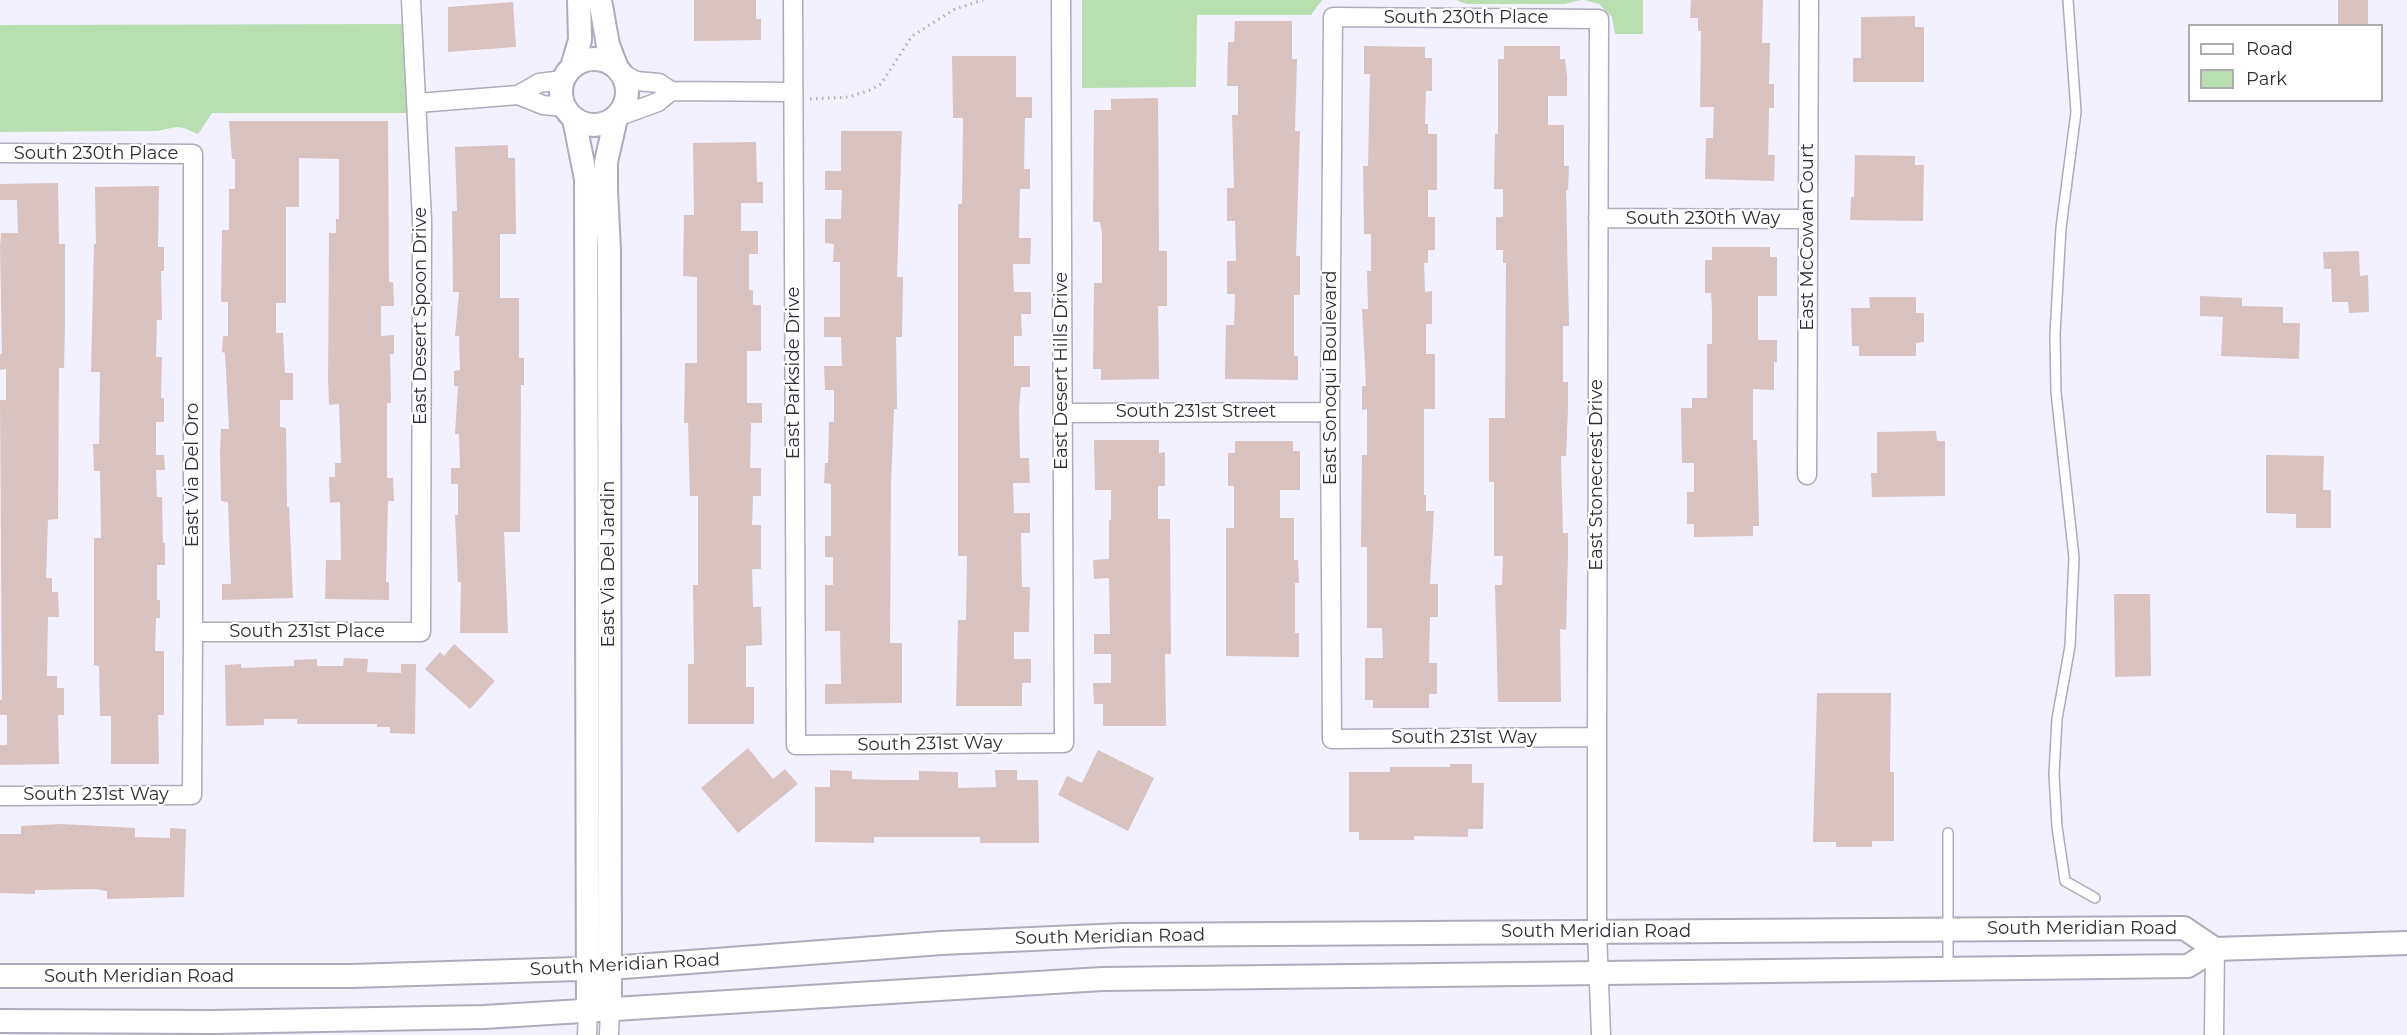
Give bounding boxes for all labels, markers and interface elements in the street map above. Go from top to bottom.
street label: South 230th Place [1384,7,1548,29]
legend [2188,24,2383,102]
text: Road [2246,38,2293,60]
text: Park [2246,68,2287,90]
street label: South 230th Place [14,143,178,165]
street label: East McCowan Court [1797,143,1819,331]
street label: East Desert Spoon Drive [410,207,432,425]
street label: South 230th Way [1626,208,1780,230]
street label: East Sonoqui Boulevard [1320,271,1342,485]
street label: East Desert Hills Drive [1051,272,1073,470]
street label: East Parkside Drive [783,287,805,459]
street label: East Stonecrest Drive [1586,379,1608,571]
street label: South 231st Street [1116,401,1276,423]
street label: East Via Del Oro [182,403,204,547]
street label: East Via Del Jardin [598,481,620,647]
street label: South 231st Place [229,621,385,643]
street label: South 231st Way [1391,727,1537,749]
street label: South 231st Way [857,732,1003,756]
street label: South 231st Way [23,784,169,806]
street label: South Meridian Road [1987,918,2177,940]
street label: South Meridian Road [1501,921,1691,943]
street label: South Meridian Road [1015,925,1205,949]
street label: South Meridian Road [529,949,721,981]
street label: South Meridian Road [44,966,234,988]

